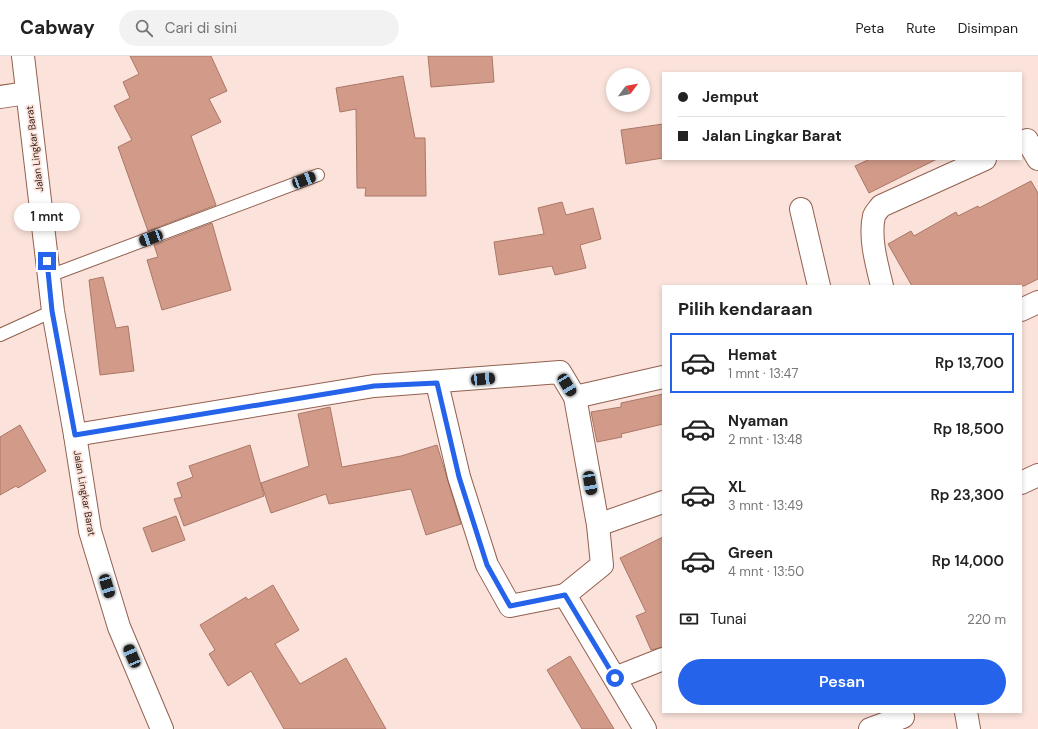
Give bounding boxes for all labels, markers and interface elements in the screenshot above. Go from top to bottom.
search box [119,10,399,46]
text: Cabway [20,15,95,40]
icon: search [133,17,155,39]
text: Cari di sini [165,18,237,38]
text: Peta [856,19,884,37]
text: Rute [906,19,936,37]
text: Disimpan [958,19,1018,37]
north arrow [606,68,650,112]
map controls [606,68,650,112]
text: Jemput [702,87,759,107]
street label: Jalan Lingkar Barat [23,105,46,193]
text: Jalan Lingkar Barat [702,126,842,146]
car [291,170,317,190]
callout: 1 mnt [14,203,80,231]
text: 1 mnt [30,208,64,225]
car [138,228,164,248]
route end [38,252,56,270]
text: Pilih kendaraan [678,297,813,321]
icon: car [680,345,716,381]
text: Hemat [728,345,777,365]
text: Rp 13,700 [935,353,1004,373]
text: 1 mnt · 13:47 [728,365,798,382]
car [471,372,495,386]
car [556,372,578,398]
icon: car [680,411,716,447]
text: Nyaman [728,411,788,431]
text: Rp 18,500 [933,419,1004,439]
text: 2 mnt · 13:48 [728,431,803,448]
street label: Jalan Lingkar Barat [71,449,98,537]
car [582,470,598,496]
icon: car [680,477,716,513]
text: XL [728,477,746,497]
text: Rp 23,300 [930,485,1004,505]
text: 3 mnt · 13:49 [728,497,803,514]
icon: car [680,543,716,579]
text: Green [728,543,773,563]
text: Rp 14,000 [932,551,1004,571]
text: 4 mnt · 13:50 [728,563,804,580]
car [98,573,116,599]
icon: cash [678,608,700,630]
text: Tunai [710,609,747,629]
text: 220 m [967,611,1006,628]
car [122,643,142,669]
button: Pesan [678,659,1006,705]
route start [606,669,624,687]

